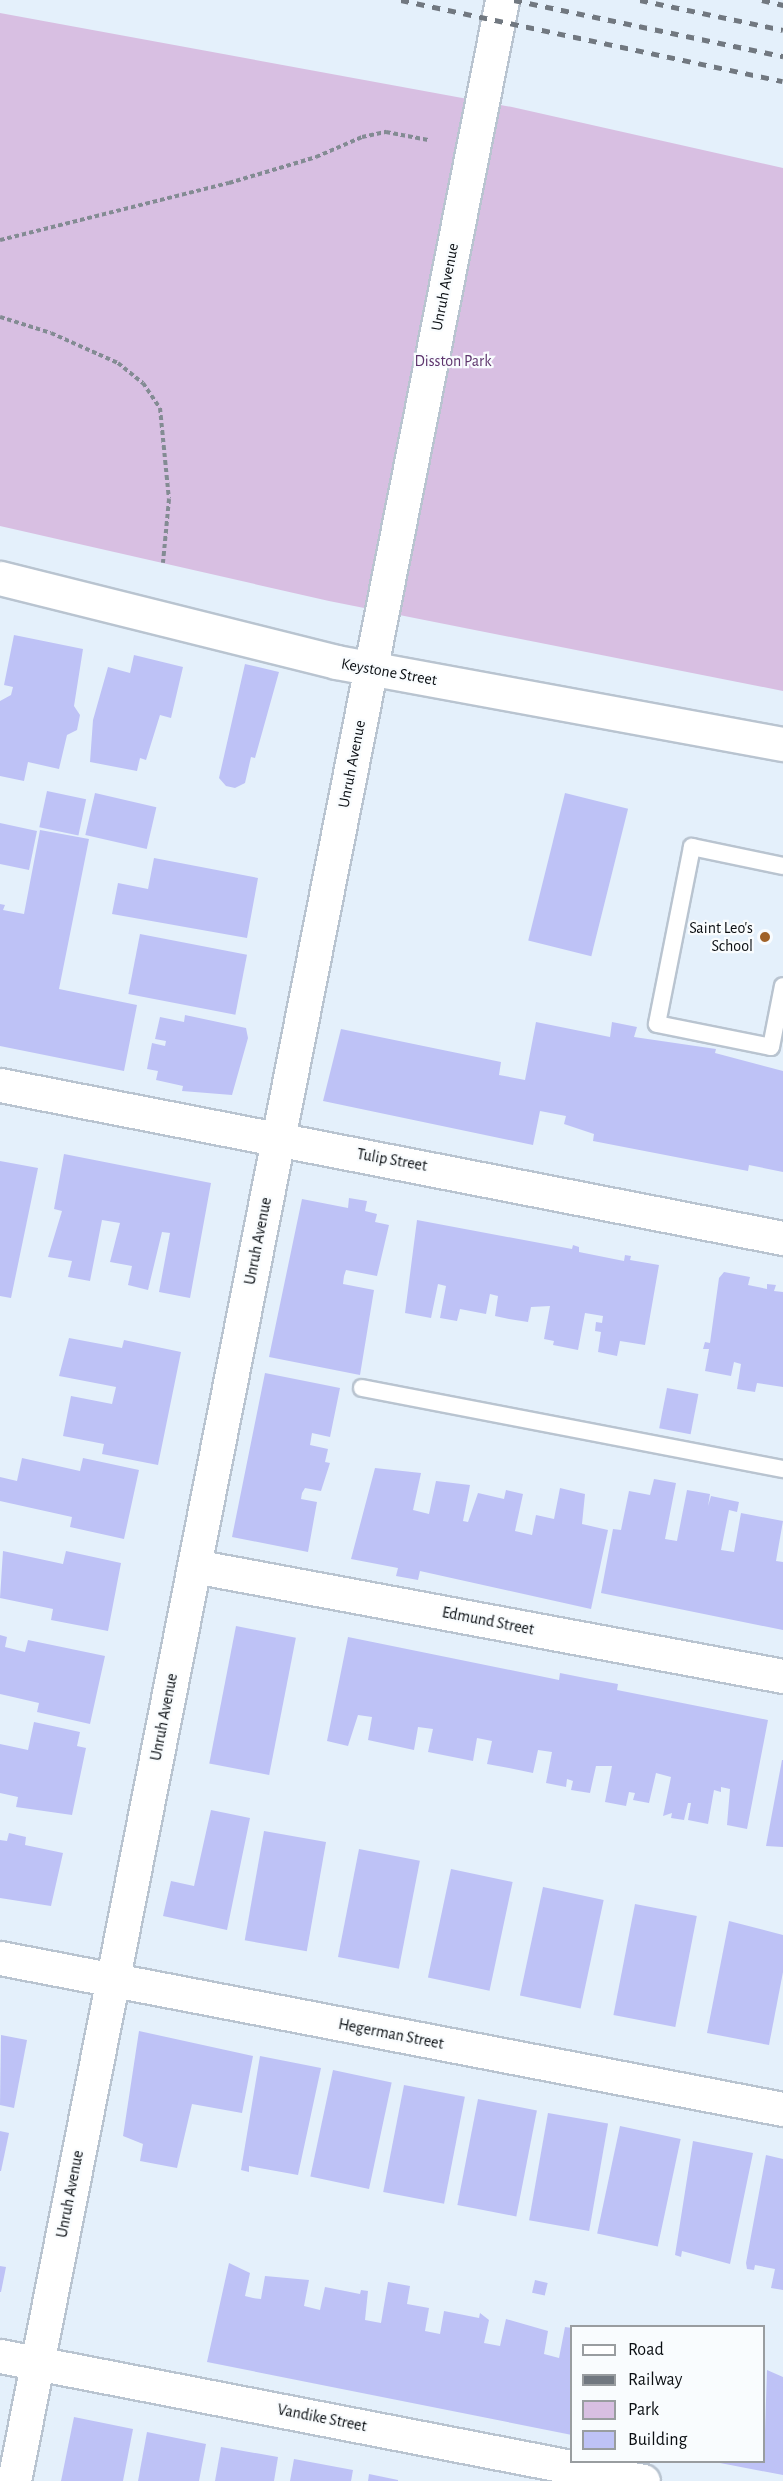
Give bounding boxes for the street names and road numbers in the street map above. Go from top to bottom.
street label: Unruh Avenue [427,242,463,332]
street label: Keystone Street [340,654,438,690]
street label: Unruh Avenue [334,719,370,809]
street label: Tulip Street [355,1144,429,1176]
street label: Unruh Avenue [240,1196,276,1286]
street label: Edmund Street [440,1603,536,1639]
street label: Unruh Avenue [146,1672,182,1762]
street label: Hegerman Street [337,2014,445,2054]
street label: Unruh Avenue [52,2149,88,2239]
street label: Vandike Street [276,2400,368,2436]

